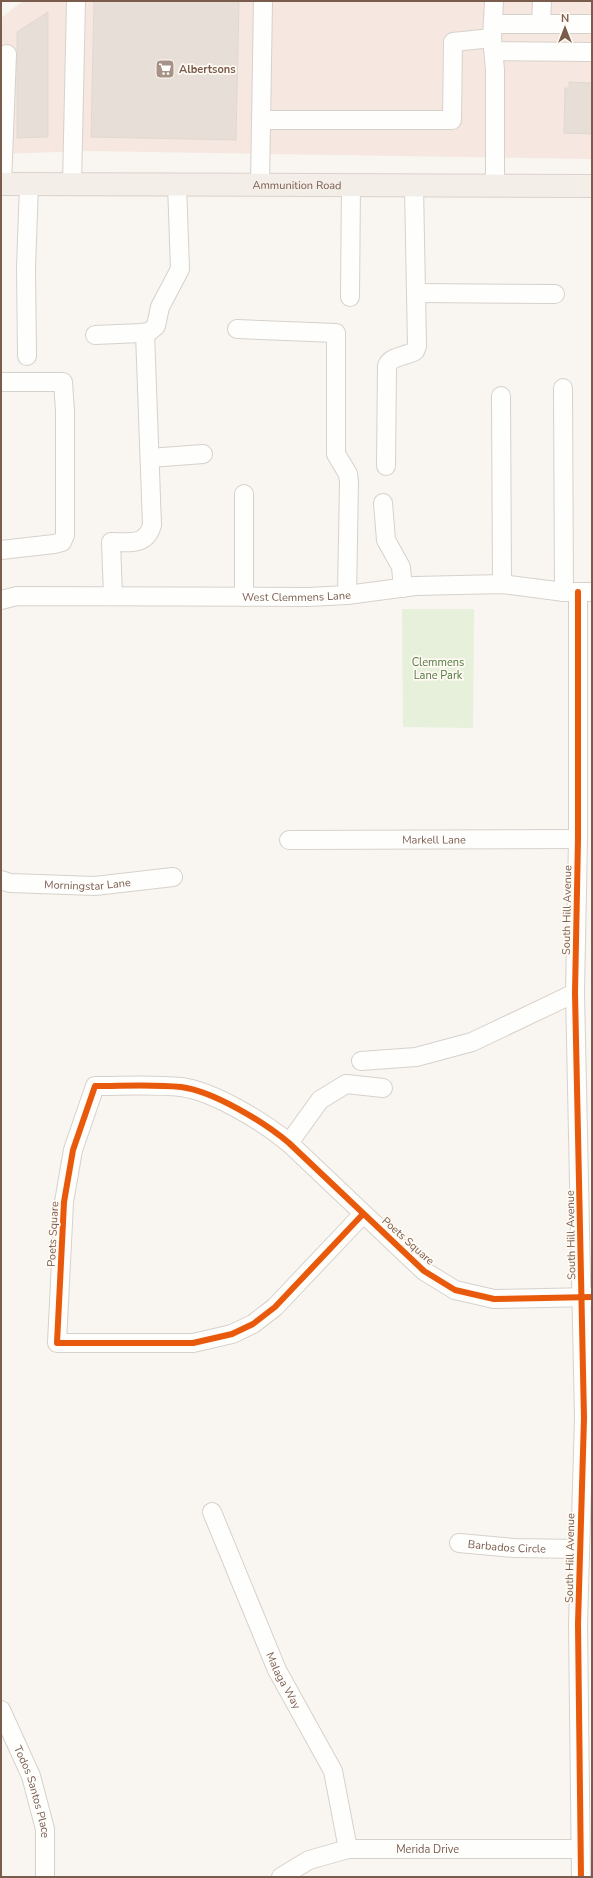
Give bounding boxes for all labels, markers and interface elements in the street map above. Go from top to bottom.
north arrow [545,8,585,48]
text: N [561,11,569,26]
supermarket icon: Albertsons [154,58,176,80]
place label: Albertsons [179,62,236,77]
street label: Ammunition Road [252,177,342,193]
street label: West Clemmens Lane [242,587,352,605]
park label: Clemmens Lane Park [412,655,464,683]
street label: Markell Lane [402,832,466,847]
street label: South Hill Avenue [559,865,575,955]
street label: Morningstar Lane [44,874,132,894]
street label: South Hill Avenue [563,1190,579,1280]
street label: Poets Square [44,1201,62,1267]
street label: Poets Square [379,1213,437,1269]
street label: South Hill Avenue [562,1513,578,1603]
street label: Barbados Circle [467,1536,546,1556]
street label: Malaga Way [263,1650,305,1712]
street label: Todos Santos Place [11,1743,52,1838]
street label: Merida Drive [396,1842,459,1857]

